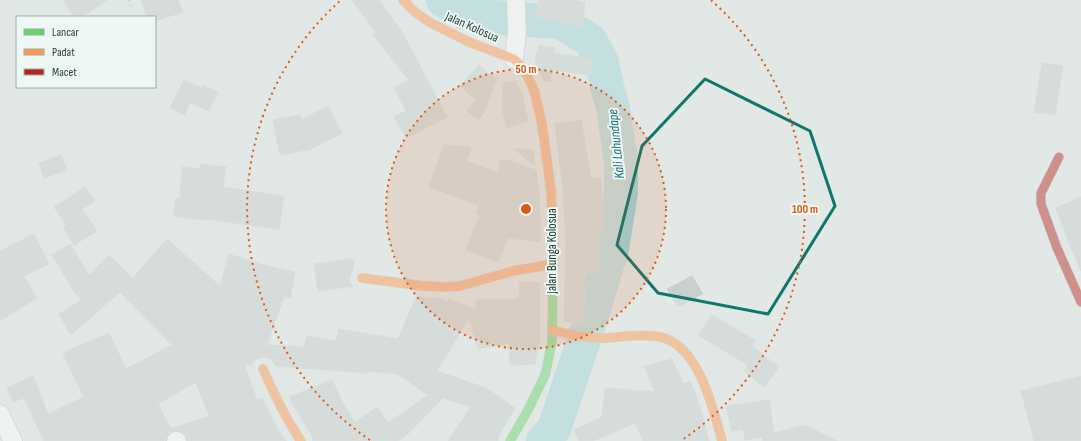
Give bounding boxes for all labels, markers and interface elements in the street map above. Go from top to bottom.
street label: Jalan Kolosua [442,8,501,46]
legend [16,16,156,88]
text: Lancar [52,25,79,40]
text: Padat [52,45,75,60]
text: 50 m [516,62,536,77]
text: Macet [52,65,77,80]
water label: Kali Lahundape [604,108,628,180]
centre of rings [519,202,533,216]
text: 100 m [792,202,818,217]
street label: Jalan Bunga Kolosua [544,208,560,295]

